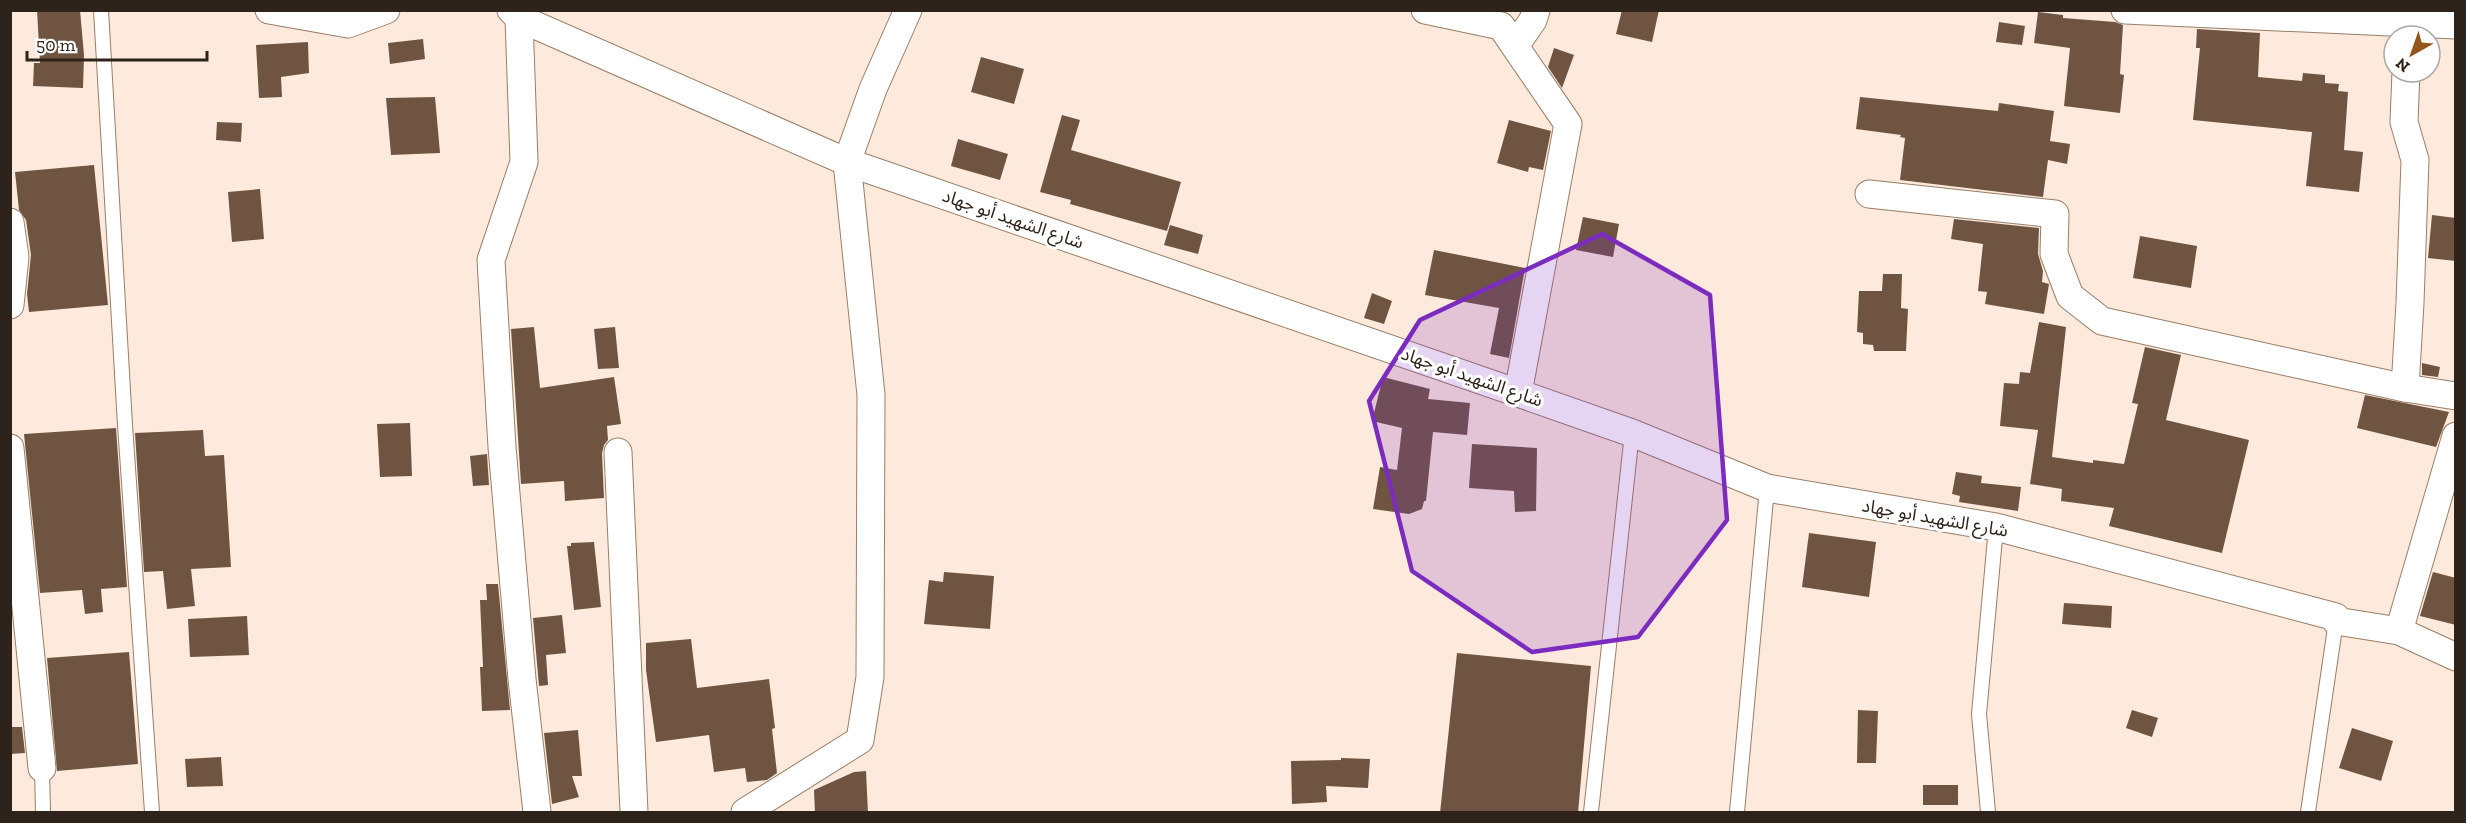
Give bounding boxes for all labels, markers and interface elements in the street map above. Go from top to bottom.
scale bar [27,24,207,62]
north arrow [2382,24,2442,84]
text: 50 m [36,34,76,56]
text: N [2392,54,2413,76]
street label: شارع الشهيد أبو جهاد [938,184,1087,256]
street label: شارع الشهيد أبو جهاد [1397,342,1546,414]
street label: شارع الشهيد أبو جهاد [1860,494,2010,545]

